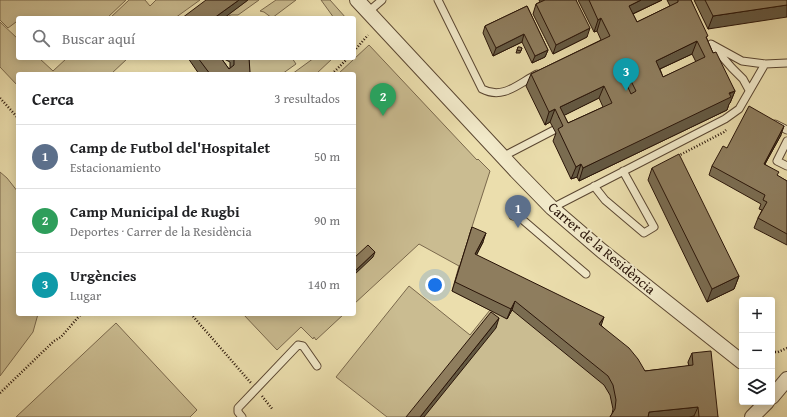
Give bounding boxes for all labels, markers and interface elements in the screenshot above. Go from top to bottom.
search box [16,16,356,60]
icon: search [30,27,52,49]
text: Buscar aquí [62,28,135,49]
pin: 3 [613,58,639,91]
pin: 2 [370,83,396,116]
text: Cerca [32,86,74,111]
text: 3 resultados [274,89,340,108]
text: Camp de Futbol del'Hospitalet [70,137,270,158]
text: 1 [42,147,48,166]
text: 50 m [314,147,340,166]
text: Estacionamiento [70,158,161,177]
pin: 1 [505,195,531,228]
street label: Carrer de la Residència [544,197,660,299]
text: Camp Municipal de Rugbi [70,201,240,222]
text: 2 [42,211,48,230]
text: 90 m [314,211,340,230]
text: Deportes · Carrer de la Residència [70,222,252,241]
text: Urgències [70,265,137,286]
text: 3 [42,275,48,294]
text: 140 m [308,275,340,294]
your location [425,275,445,295]
text: Lugar [70,286,101,305]
map controls [739,297,775,405]
button: + [739,297,775,333]
button: − [739,333,775,369]
button: layers [739,369,775,405]

